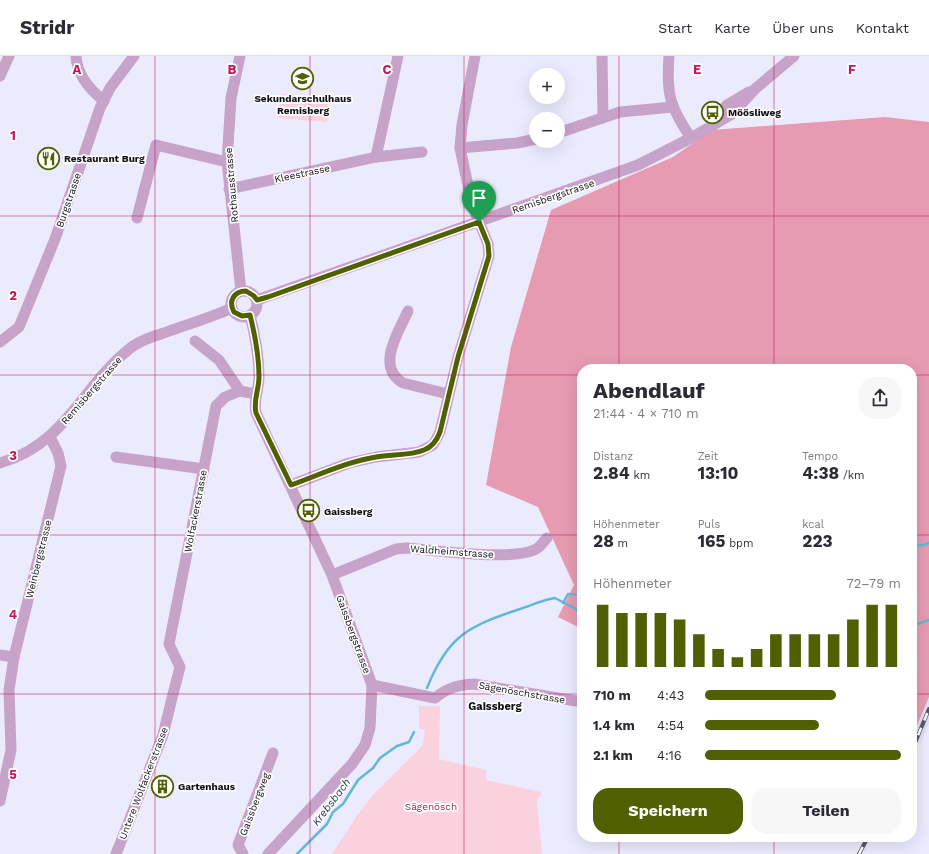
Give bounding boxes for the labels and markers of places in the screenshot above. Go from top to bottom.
school or university icon: Sekundarschulhaus Remisberg [290,65,316,91]
place label: Sekundarschulhaus Remisberg [254,93,352,116]
bus stop icon: Möösliweg [700,99,726,125]
place label: Möösliweg [728,107,781,118]
restaurant icon: Restaurant Burg [35,145,61,171]
place label: Restaurant Burg [64,153,145,164]
pin [462,181,496,222]
bus stop icon: Gaissberg [296,498,322,524]
place label: Gaissberg [324,506,373,517]
building icon: Gartenhaus [150,773,176,799]
place label: Gartenhaus [178,781,236,792]

